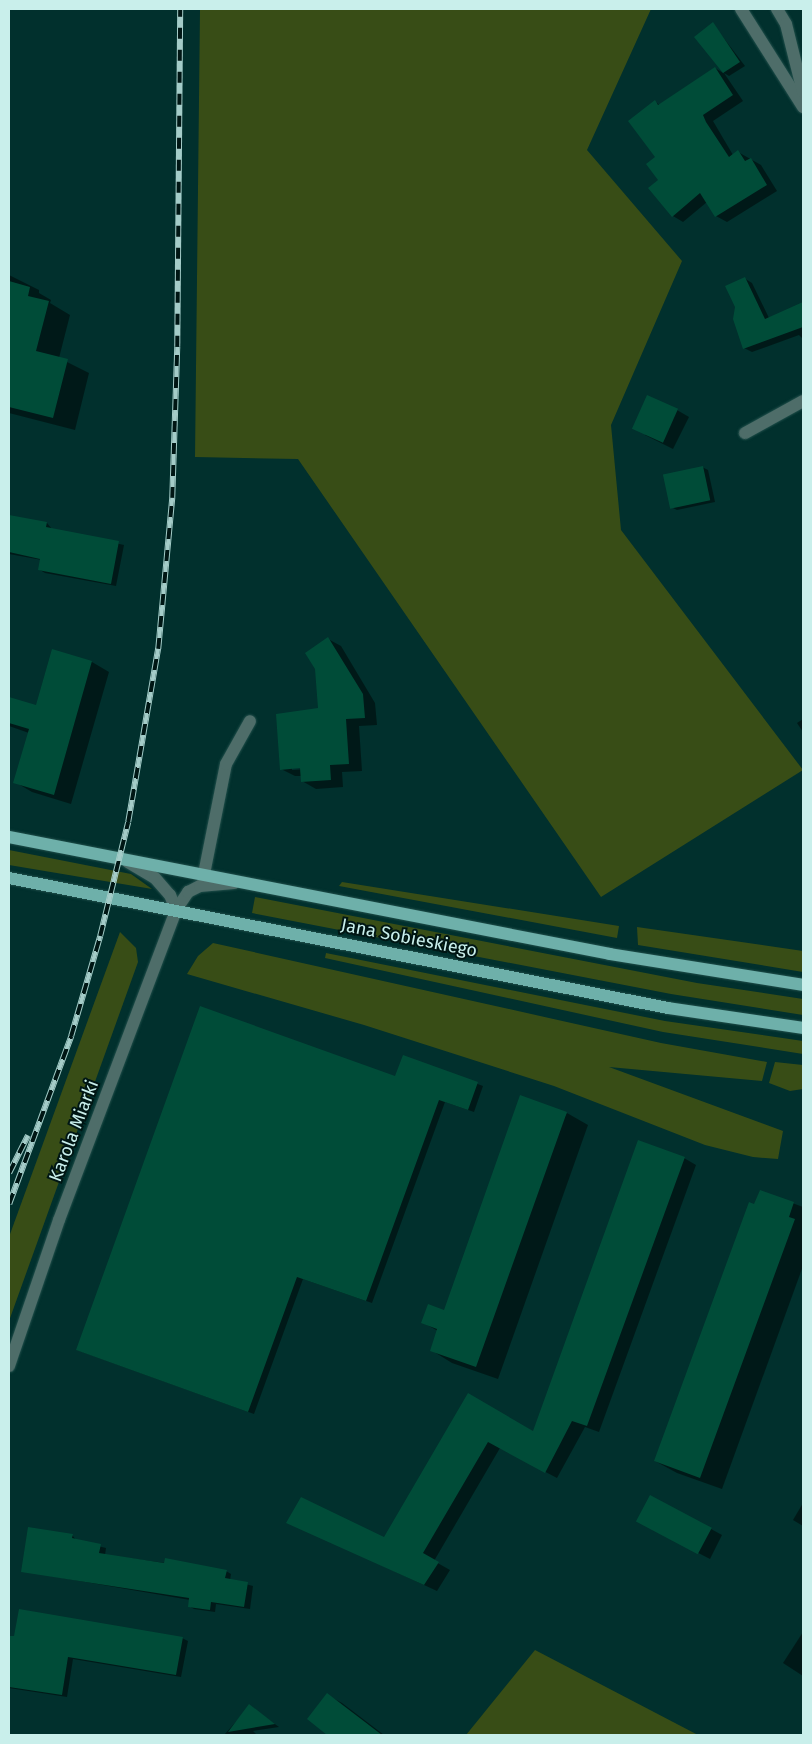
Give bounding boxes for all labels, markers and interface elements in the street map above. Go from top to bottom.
street label: Jana Sobieskiego [339,914,479,962]
street label: Karola Miarki [45,1077,103,1185]

